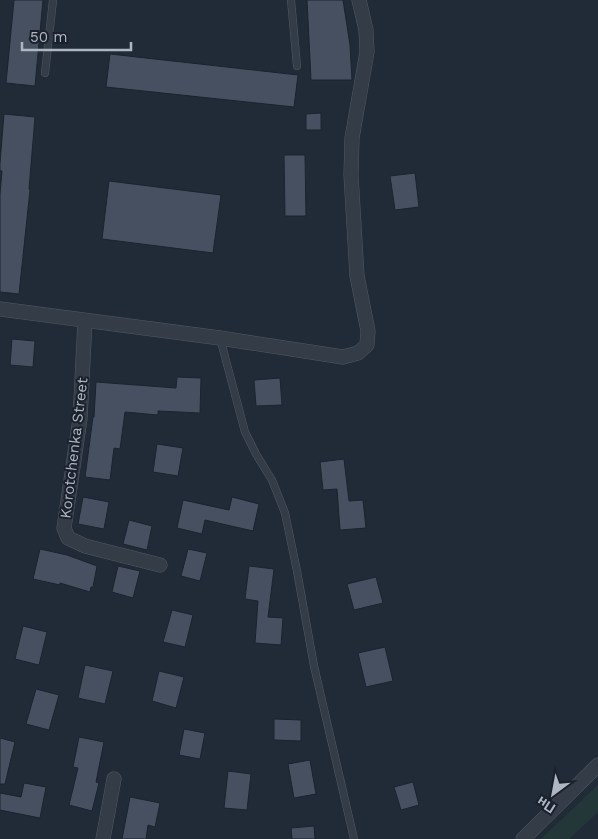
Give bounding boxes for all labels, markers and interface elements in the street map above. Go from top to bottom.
scale bar [22,20,131,52]
text: 50 m [30,28,67,46]
street label: Korotchenka Street [56,376,92,519]
north arrow [528,769,578,819]
text: Пн [534,793,558,817]

